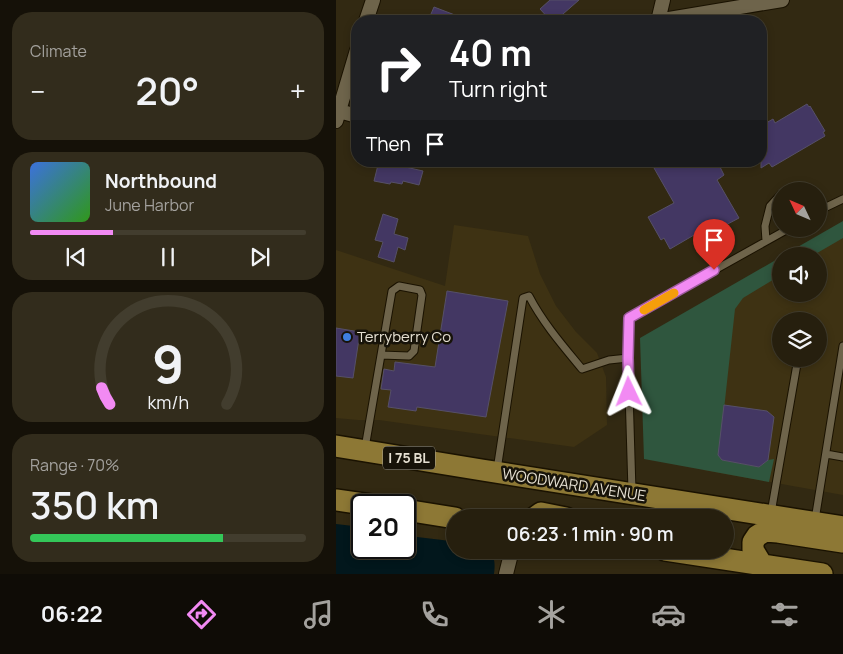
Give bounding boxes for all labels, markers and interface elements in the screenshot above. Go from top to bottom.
text: 40 m [449,29,532,77]
icon: right [366,35,431,100]
text: Climate [30,40,87,62]
text: 20° [136,64,199,116]
text: − [30,72,45,110]
text: + [290,72,306,110]
text: Turn right [449,74,547,104]
icon: arrive [421,130,449,158]
text: Then [366,131,411,157]
text: Northbound [105,168,217,194]
north arrow [772,182,827,238]
map controls [772,182,827,367]
text: June Harbor [105,194,194,216]
pin [693,219,735,270]
icon: arrive [700,226,728,254]
icon: previous [62,243,90,271]
icon: pause [154,243,182,271]
icon: next [246,243,274,271]
button: sound [772,247,827,302]
button: layers [772,312,827,367]
place label: Terryberry Co [357,326,451,347]
text: 9 [152,328,184,399]
marker: Terryberry Co [341,331,353,343]
position arrow [602,365,654,417]
text: km/h [147,390,189,414]
road number: I 75 BL [383,446,435,469]
text: Range · 70% [30,454,120,476]
street label: WOODWARD AVENUE [501,463,648,506]
text: 350 km [30,478,159,530]
speed limit sign: 20 [351,494,416,559]
text: 06:23 · 1 min · 90 m [507,521,673,547]
icon: directions [184,597,219,632]
icon: music [301,597,336,632]
icon: phone [417,597,452,632]
icon: climate [534,597,569,632]
icon: car [651,597,686,632]
icon: filters [767,597,802,632]
text: 06:22 [41,599,103,629]

